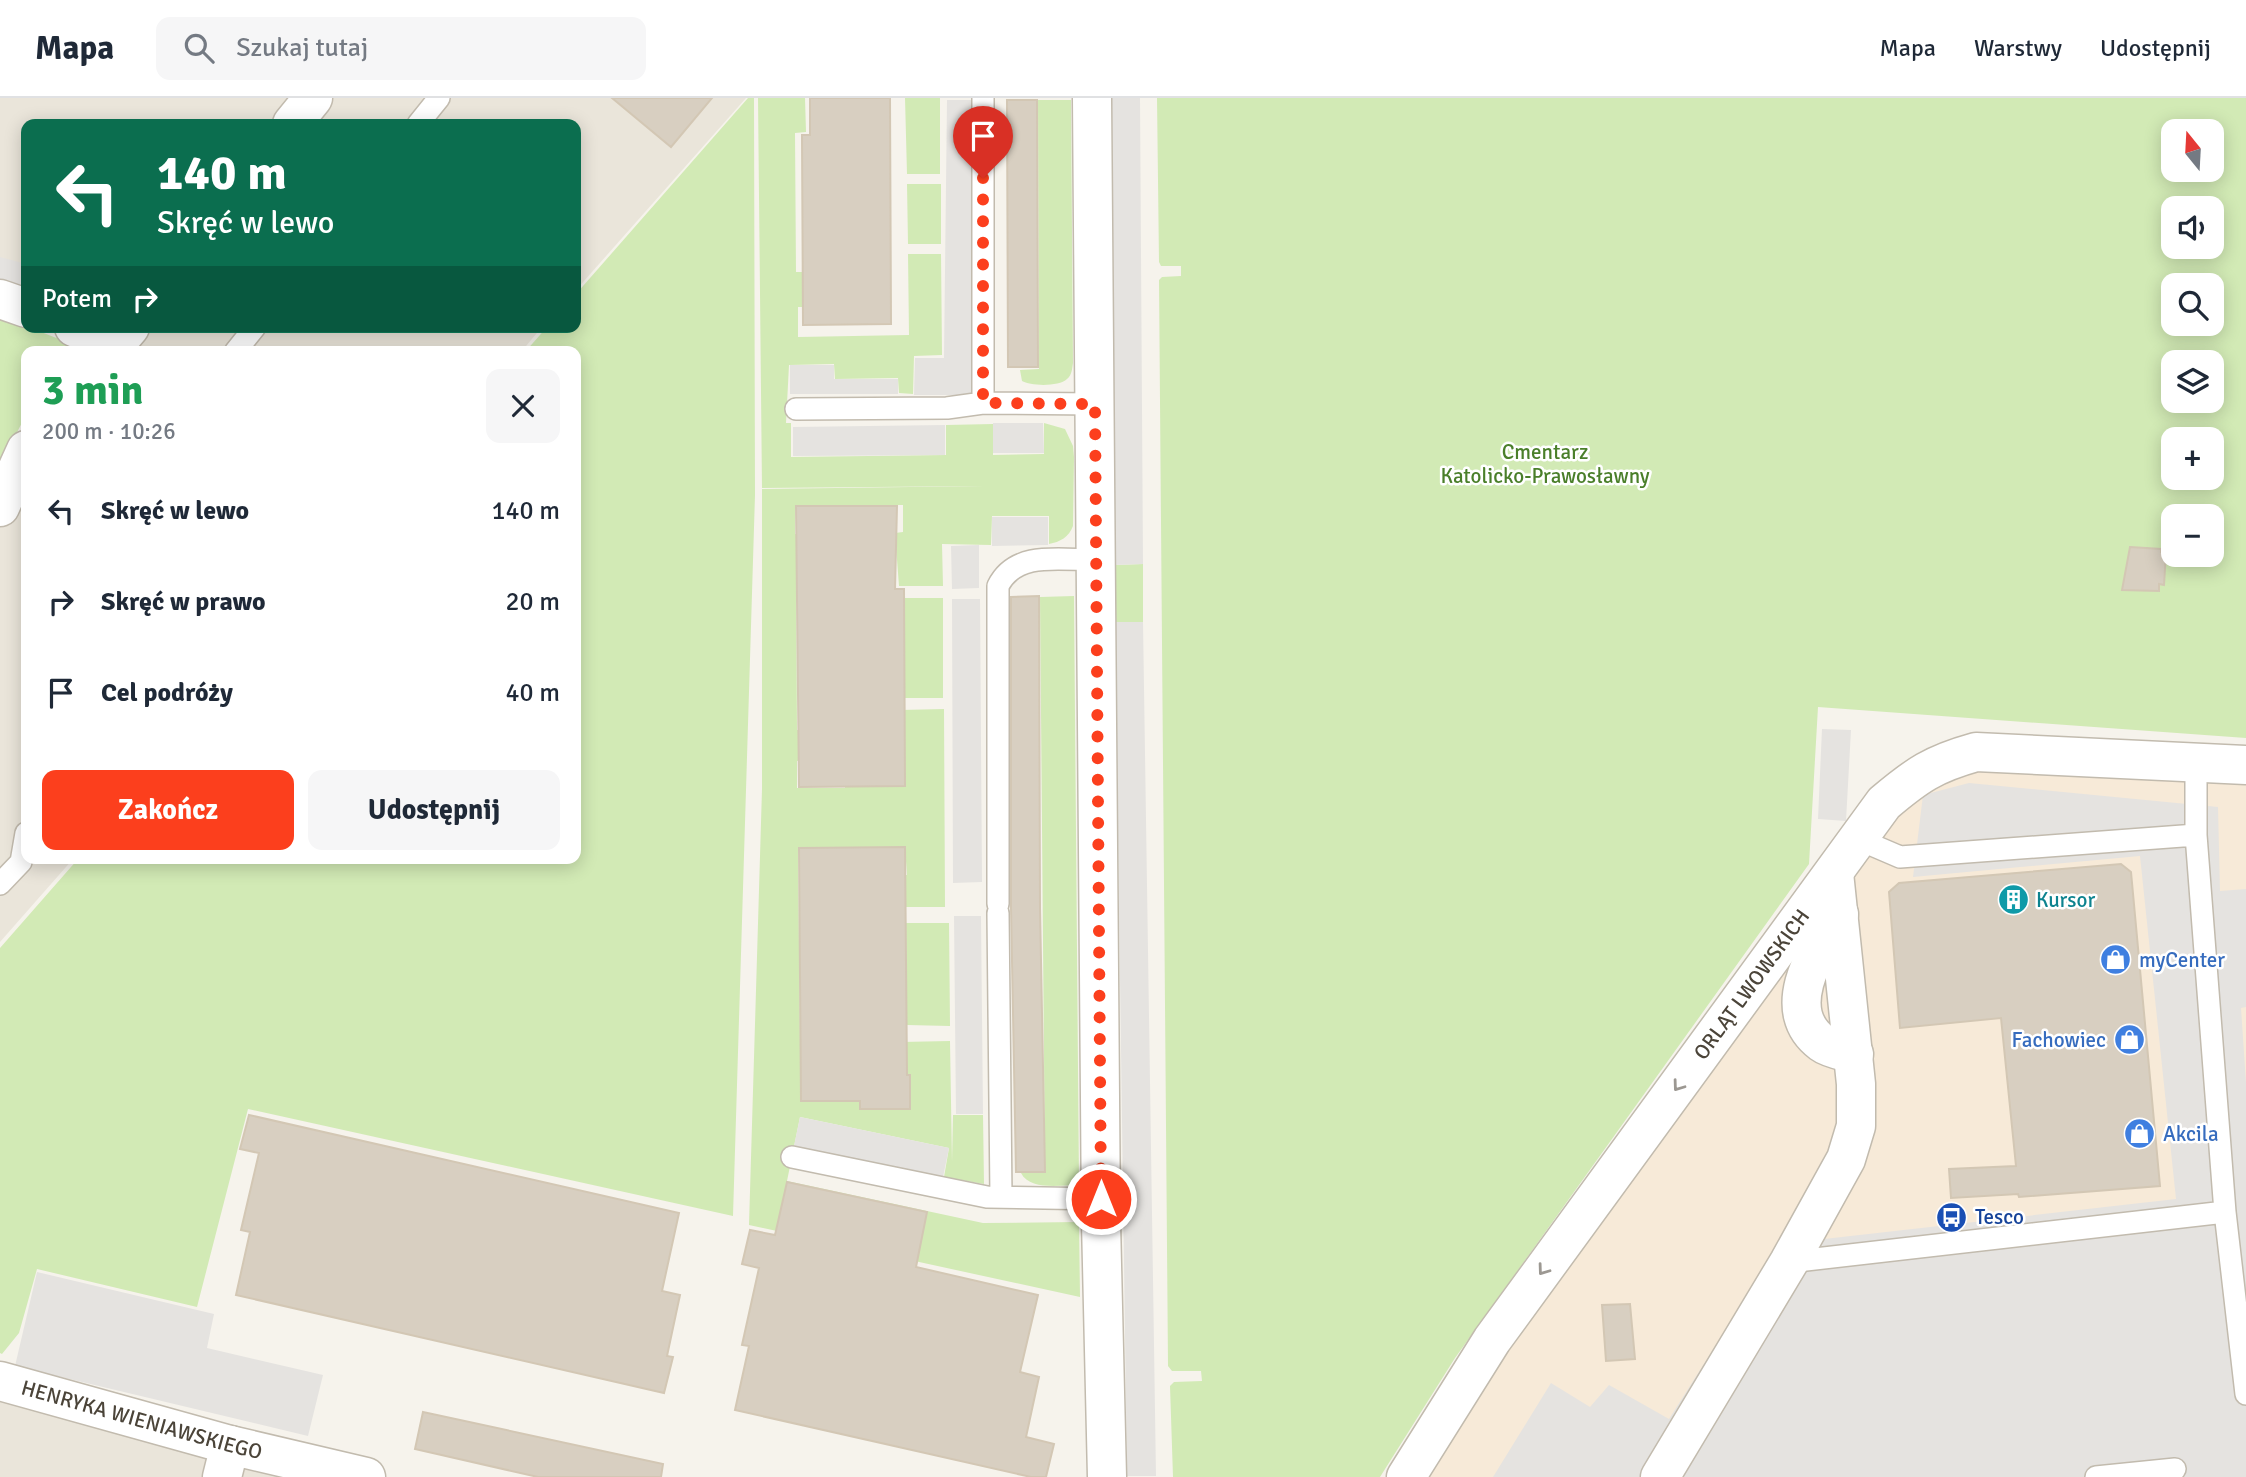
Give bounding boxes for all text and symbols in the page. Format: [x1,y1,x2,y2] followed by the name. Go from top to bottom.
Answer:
[156,17,646,80] search box
[35,28,114,69] text: Mapa
[180,29,218,67] icon: search
[236,32,368,64] text: Szukaj tutaj
[1879,33,1936,63] text: Mapa
[1974,33,2062,63] text: Warstwy
[2100,33,2211,63] text: Udostępnij
[953,106,1013,178] pin
[964,117,1002,155] icon: arrive
[2161,119,2224,182] north arrow
[2161,119,2224,567] map controls
[157,143,287,203] text: 140 m
[42,147,133,238] icon: left
[2161,196,2224,259] button: sound
[157,203,334,242] text: Skręć w lewo
[2161,273,2224,336] button: search
[126,280,164,318] icon: right
[42,283,112,315] text: Potem
[2161,350,2224,413] button: layers
[42,365,143,416] text: 3 min
[486,369,560,443] button: close
[42,417,176,446] text: 200 m · 10:26
[2161,427,2224,490] button: +
[1440,439,1650,489] park label: Cmentarz Katolicko-Prawosławny
[42,492,80,530] icon: left
[101,495,249,527] text: Skręć w lewo
[491,495,560,527] text: 140 m
[2161,504,2224,567] button: −
[42,583,80,621] icon: right
[101,586,266,618] text: Skręć w prawo
[505,586,560,618] text: 20 m
[42,674,80,712] icon: arrive
[101,677,233,709] text: Cel podróży
[505,677,560,709] text: 40 m
[42,770,294,850] button: Zakończ
[308,770,560,850] button: Udostępnij
[1996,883,2030,917] building icon: Kursor
[2036,887,2095,913] place label: Kursor
[1688,904,1815,1065] street label: ORLĄT LWOWSKICH
[2099,943,2133,977] shop icon: myCenter
[2139,947,2225,973] place label: myCenter
[2112,1023,2146,1057] shop icon: Fachowiec
[2012,1027,2106,1053] place label: Fachowiec
[1674,1079,1686,1091] one-way arrow
[2123,1117,2157,1151] shop icon: Akcila
[2163,1121,2219,1147] place label: Akcila
[1064,1162,1138,1236] position arrow
[1935,1200,1969,1234] bus stop icon: Tesco
[1975,1204,2024,1230] place label: Tesco
[1539,1262,1552,1275] one-way arrow
[18,1375,265,1465] street label: HENRYKA WIENIAWSKIEGO

